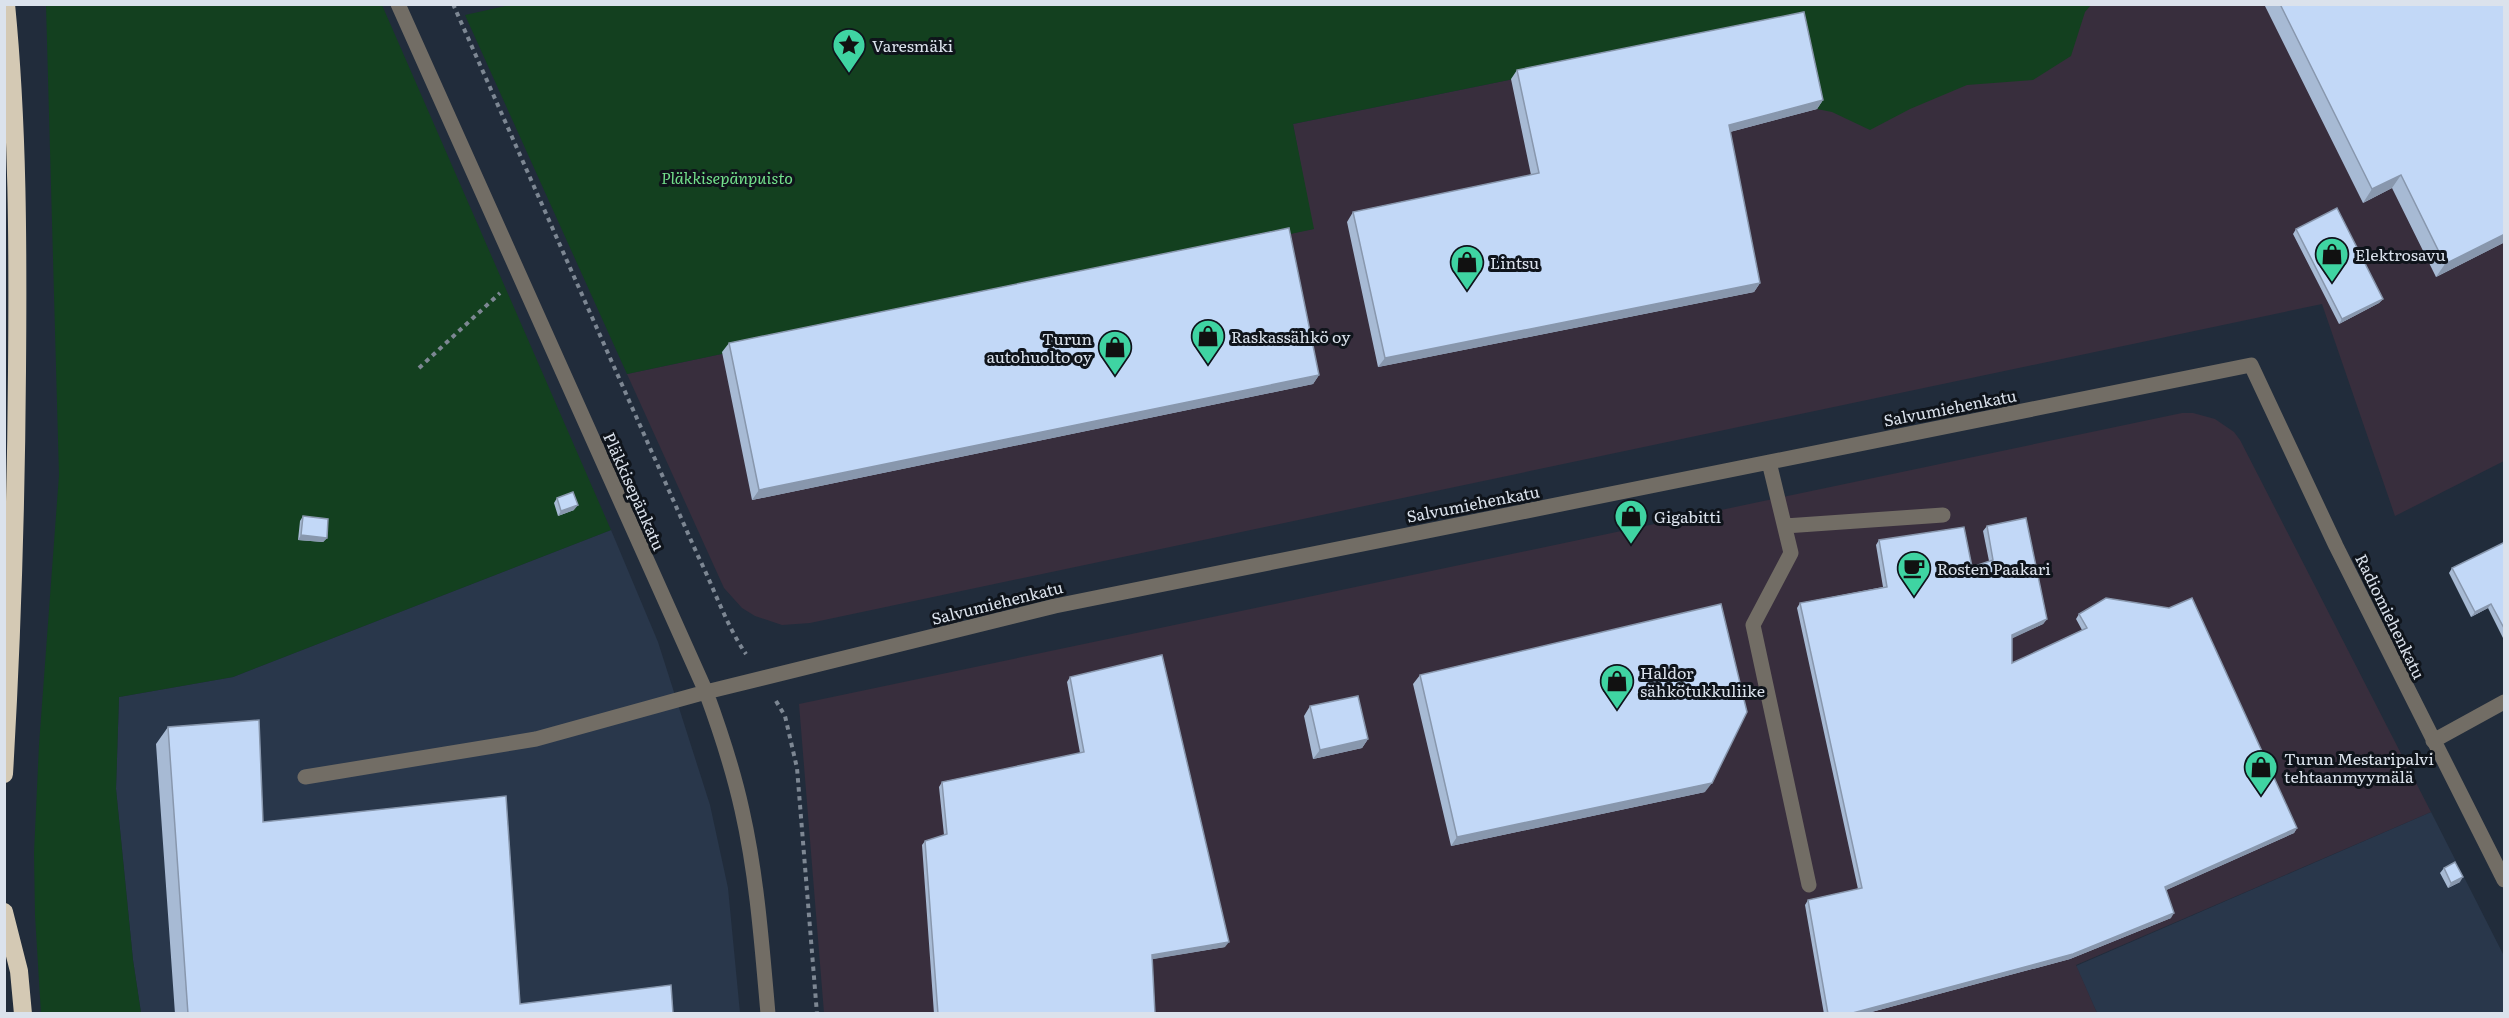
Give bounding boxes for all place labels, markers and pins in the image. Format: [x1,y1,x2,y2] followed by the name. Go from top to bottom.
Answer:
[831,27,867,74] place icon: Varesmäki
[872,33,953,57] place label: Varesmäki
[2314,236,2350,283] shop icon: Elektrosavu
[2355,242,2446,266] place label: Elektrosavu
[1449,244,1485,291] shop icon: Lintsu
[1490,250,1539,274] place label: Lintsu
[1190,318,1226,365] shop icon: Raskassähkö oy
[1231,324,1351,348] place label: Raskassähkö oy
[987,326,1093,368] place label: Turun autohuolto oy
[1097,329,1133,376] shop icon: Turun autohuolto oy
[1613,498,1649,545] shop icon: Gigabitti
[1654,504,1721,528] place label: Gigabitti
[1896,550,1932,597] cafe icon: Rosten Paakari
[1937,556,2051,580] place label: Rosten Paakari
[1640,660,1765,702] place label: Haldor sähkötukkuliike
[1599,663,1635,710] shop icon: Haldor sähkötukkuliike
[2284,746,2434,788] place label: Turun Mestaripalvi tehtaanmyymälä
[2243,749,2279,796] shop icon: Turun Mestaripalvi tehtaanmyymälä

